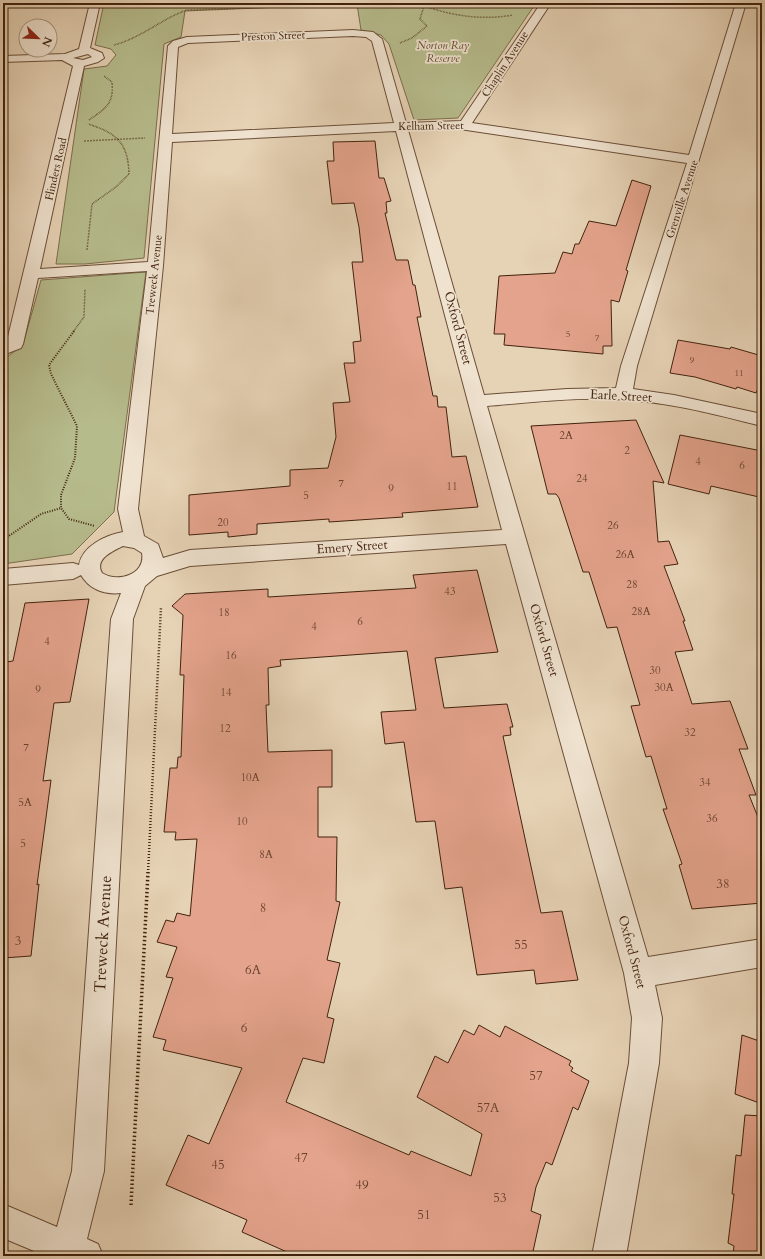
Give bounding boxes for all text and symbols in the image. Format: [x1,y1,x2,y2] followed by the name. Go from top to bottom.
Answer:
[18,18,58,58] north arrow
[241,27,306,45] street label: Preston Street
[478,28,532,100] street label: Chaplin Avenue
[38,34,56,49] text: N
[417,38,470,66] park label: Norton Ray Reserve
[398,118,464,134] street label: Kelham Street
[41,136,71,202] street label: Flinders Road
[662,158,702,240] street label: Grenville Avenue
[142,234,166,316] street label: Treweck Avenue
[440,289,476,367] street label: Oxford Street
[566,328,571,340] house number: 5
[595,332,600,344] house number: 7
[690,354,695,366] house number: 9
[734,367,744,379] house number: 11
[589,385,653,407] street label: Earle Street
[559,428,573,443] house number: 2A
[624,443,630,458] house number: 2
[695,454,701,469] house number: 4
[739,458,745,473] house number: 6
[576,471,588,486] house number: 24
[338,476,344,491] house number: 7
[446,479,458,494] house number: 11
[388,481,394,496] house number: 9
[303,488,309,503] house number: 5
[217,515,229,530] house number: 20
[607,518,619,533] house number: 26
[316,536,388,558] street label: Emery Street
[615,547,635,562] house number: 26A
[626,577,638,592] house number: 28
[444,584,456,599] house number: 43
[525,601,563,679] street label: Oxford Street
[631,604,651,619] house number: 28A
[218,605,230,620] house number: 18
[357,614,363,629] house number: 6
[311,619,317,634] house number: 4
[44,634,50,649] house number: 4
[225,648,237,663] house number: 16
[649,663,661,678] house number: 30
[654,680,674,695] house number: 30A
[35,682,41,697] house number: 9
[220,685,232,700] house number: 14
[219,721,231,736] house number: 12
[684,725,696,740] house number: 32
[23,740,29,755] house number: 7
[240,770,260,785] house number: 10A
[699,775,711,790] house number: 34
[18,795,32,810] house number: 5A
[706,811,718,826] house number: 36
[236,814,248,829] house number: 10
[20,836,26,851] house number: 5
[259,847,273,862] house number: 8A
[89,875,117,993] street label: Treweck Avenue
[716,875,730,893] house number: 38
[260,899,266,917] house number: 8
[614,913,650,991] street label: Oxford Street
[15,932,21,950] house number: 3
[514,936,528,954] house number: 55
[245,961,262,979] house number: 6A
[241,1019,248,1037] house number: 6
[529,1067,543,1085] house number: 57
[477,1099,500,1117] house number: 57A
[294,1149,308,1167] house number: 47
[211,1156,225,1174] house number: 45
[355,1176,369,1194] house number: 49
[493,1189,507,1207] house number: 53
[417,1206,431,1224] house number: 51

